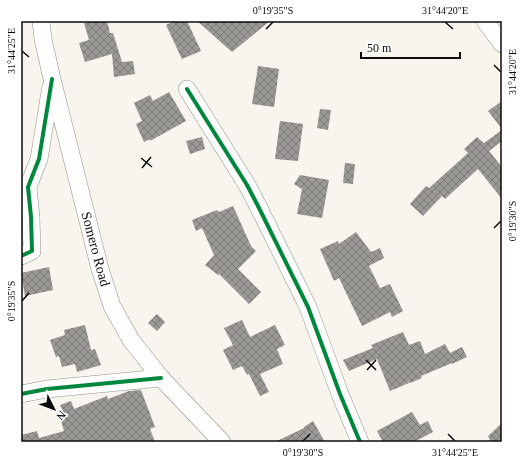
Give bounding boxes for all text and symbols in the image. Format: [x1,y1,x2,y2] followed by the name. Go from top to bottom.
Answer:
[253,5,293,16] text: 0°19'35"S
[422,5,468,16] text: 31°44'20"E
[6,28,17,74] text: 31°44'25"E
[361,34,460,60] scale bar
[367,41,392,55] text: 50 m
[507,49,518,95] text: 31°44'20"E
[507,201,518,241] text: 0°19'30"S
[78,210,113,288] street label: Somero Road
[6,281,17,321] text: 0°19'35"S
[34,389,74,429] north arrow
[54,409,69,423] text: N
[283,447,323,458] text: 0°19'30"S
[432,447,478,458] text: 31°44'25"E

